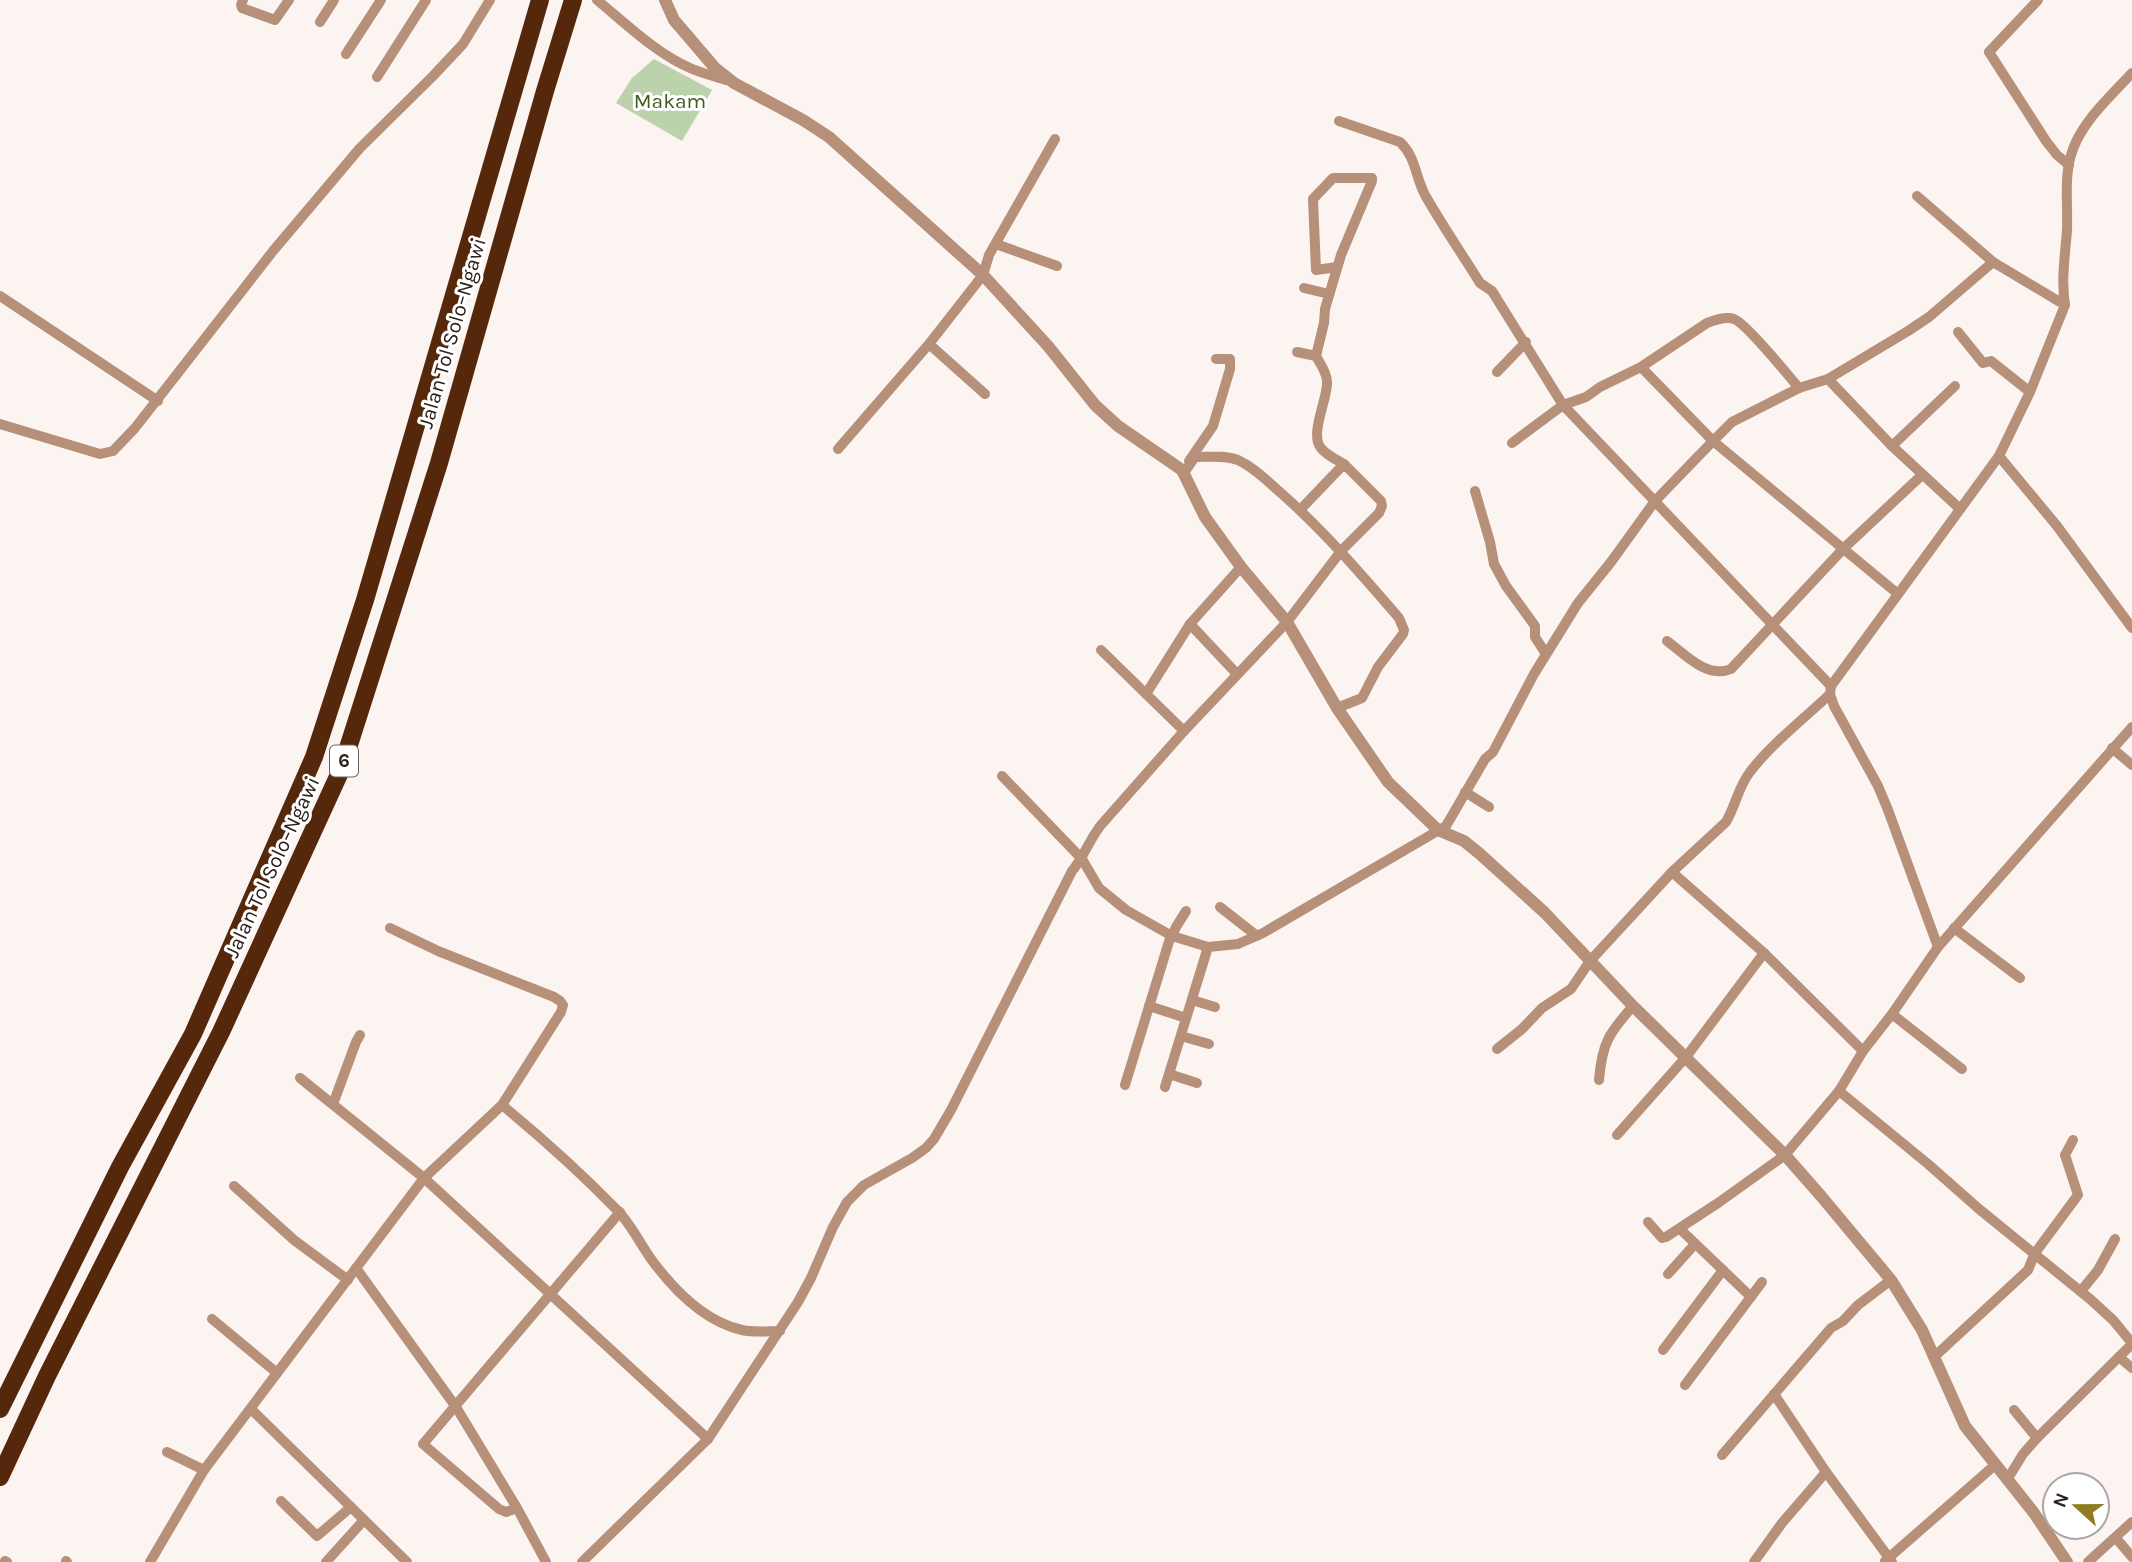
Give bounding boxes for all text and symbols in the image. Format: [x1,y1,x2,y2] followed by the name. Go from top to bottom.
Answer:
[634,89,706,113] park label: Makam
[413,235,491,431] street label: Jalan Tol Solo–Ngawi
[330,746,358,776] road number: 6
[219,773,325,961] street label: Jalan Tol Solo–Ngawi
[2041,1471,2111,1541] north arrow
[2048,1490,2074,1511] text: N

